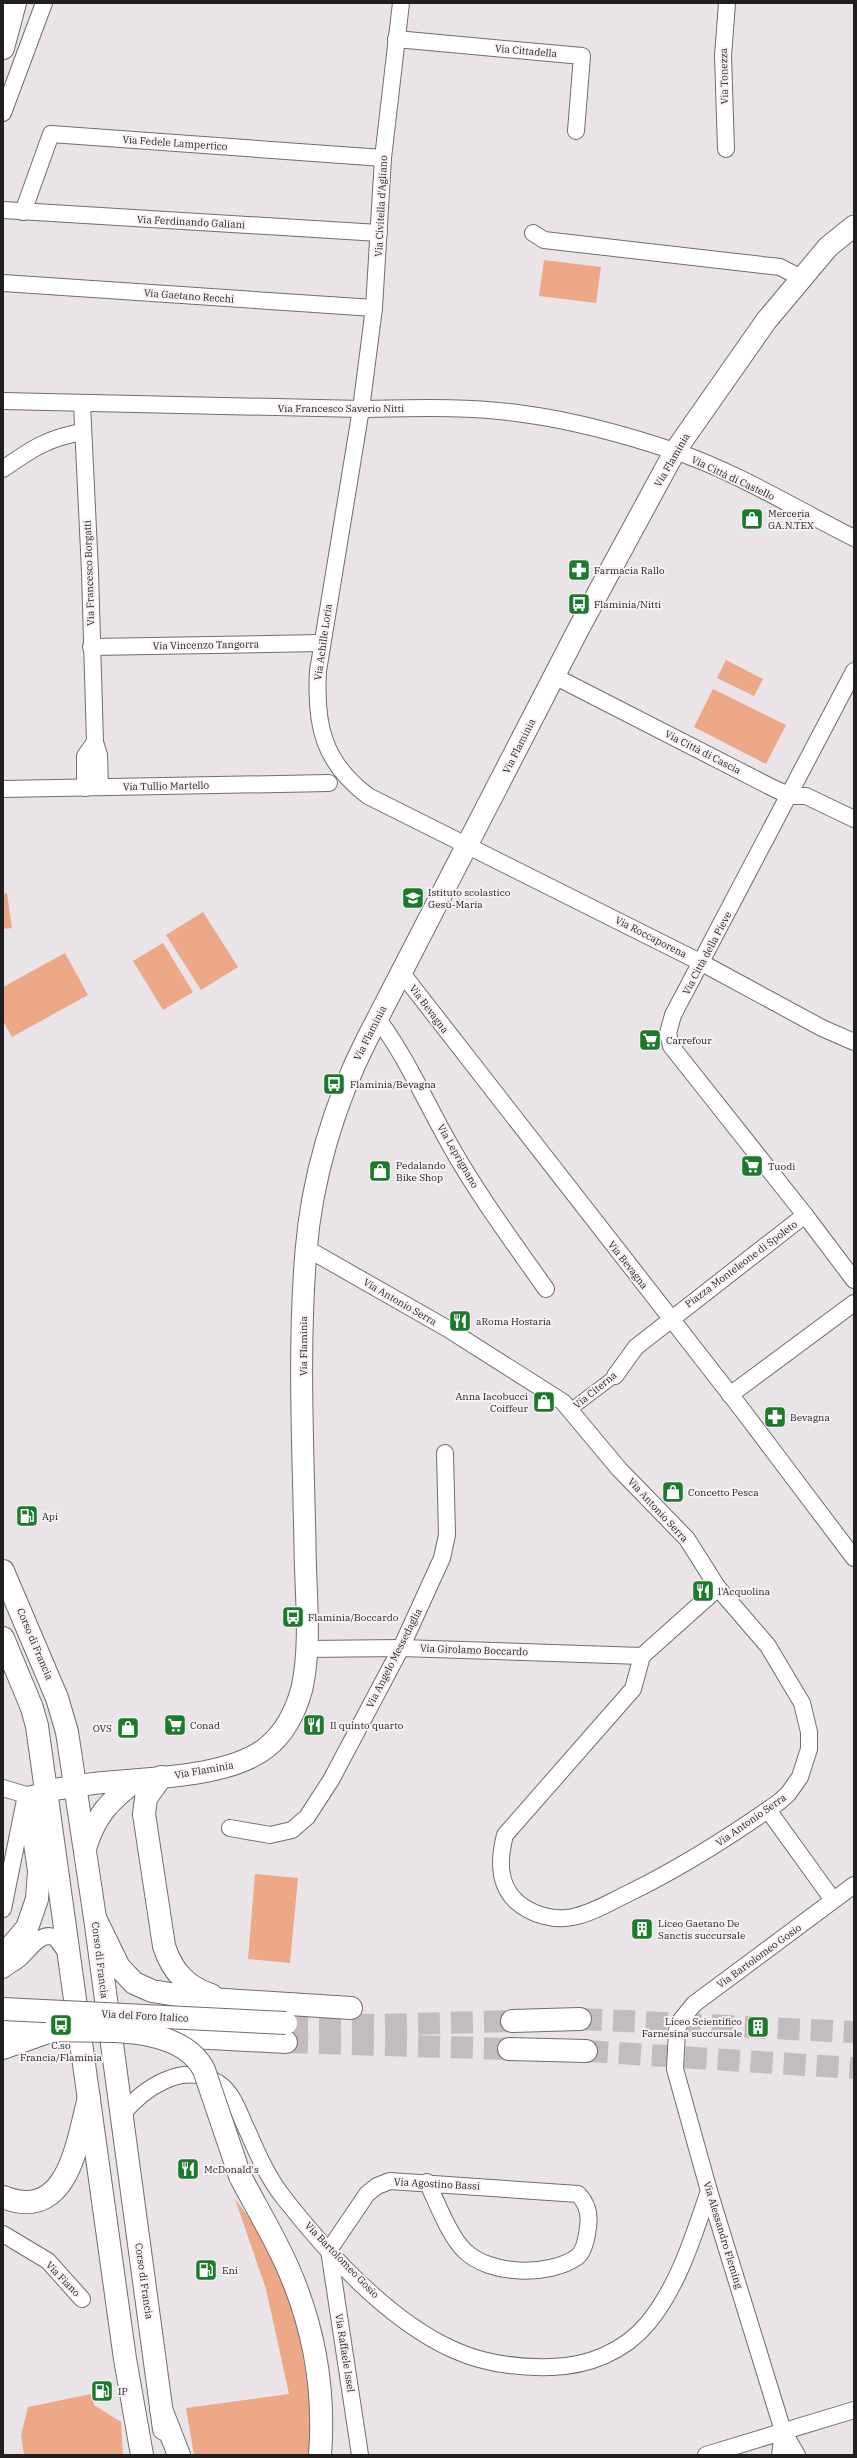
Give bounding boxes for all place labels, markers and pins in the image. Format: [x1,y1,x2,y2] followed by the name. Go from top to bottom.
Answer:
[739,506,765,532] shop icon: Merceria GA.N.TEX
[768,507,814,532] place label: Merceria GA.N.TEX
[566,557,592,583] pharmacy icon: Farmacia Rallo
[594,564,665,577] place label: Farmacia Rallo
[566,591,592,617] bus stop icon: Flaminia/Nitti
[594,598,661,611] place label: Flaminia/Nitti
[400,885,426,911] school or university icon: Istituto scolastico Gesù-Maria
[428,886,511,911] place label: Istituto scolastico Gesù-Maria
[637,1027,663,1053] supermarket icon: Carrefour
[666,1034,712,1047] place label: Carrefour
[321,1071,347,1097] bus stop icon: Flaminia/Bevagna
[350,1078,437,1091] place label: Flaminia/Bevagna
[739,1153,765,1179] supermarket icon: Tuodì
[367,1158,393,1184] shop icon: Pedalando Bike Shop
[396,1159,446,1184] place label: Pedalando Bike Shop
[768,1160,795,1173] place label: Tuodì
[447,1308,473,1334] restaurant icon: aRoma Hostaria
[476,1315,552,1328] place label: aRoma Hostaria
[531,1389,557,1415] shop icon: Anna Iacobucci Coiffeur
[455,1390,529,1415] place label: Anna Iacobucci Coiffeur
[762,1404,788,1430] pharmacy icon: Bevagna
[790,1411,831,1424] place label: Bevagna
[660,1479,686,1505] shop icon: Concetto Pesca
[688,1486,759,1499] place label: Concetto Pesca
[14,1503,40,1529] fuel station icon: Api
[42,1510,58,1523] place label: Api
[690,1578,716,1604] restaurant icon: l'Acquolina
[718,1585,771,1598] place label: l'Acquolina
[280,1604,306,1630] bus stop icon: Flaminia/Boccardo
[308,1611,399,1624] place label: Flaminia/Boccardo
[162,1712,188,1738] supermarket icon: Conad
[301,1712,327,1738] restaurant icon: Il quinto quarto
[115,1715,141,1741] shop icon: OVS
[190,1719,220,1732] place label: Conad
[330,1719,404,1732] place label: Il quinto quarto
[93,1722,112,1735] place label: OVS
[629,1916,655,1942] building icon: Liceo Gaetano De Sanctis succursale
[658,1917,745,1942] place label: Liceo Gaetano De Sanctis succursale
[48,2012,74,2038] bus stop icon: C.so Francia/Flaminia
[745,2014,771,2040] building icon: Liceo Scientifico Farnesina succursale
[642,2015,742,2040] place label: Liceo Scientifico Farnesina succursale
[20,2039,103,2064] place label: C.so Francia/Flaminia
[175,2156,201,2182] restaurant icon: McDonald's
[204,2163,259,2176] place label: McDonald's
[193,2257,219,2283] fuel station icon: Eni
[222,2264,238,2277] place label: Eni
[89,2378,115,2404] fuel station icon: IP
[118,2385,128,2398] place label: IP

